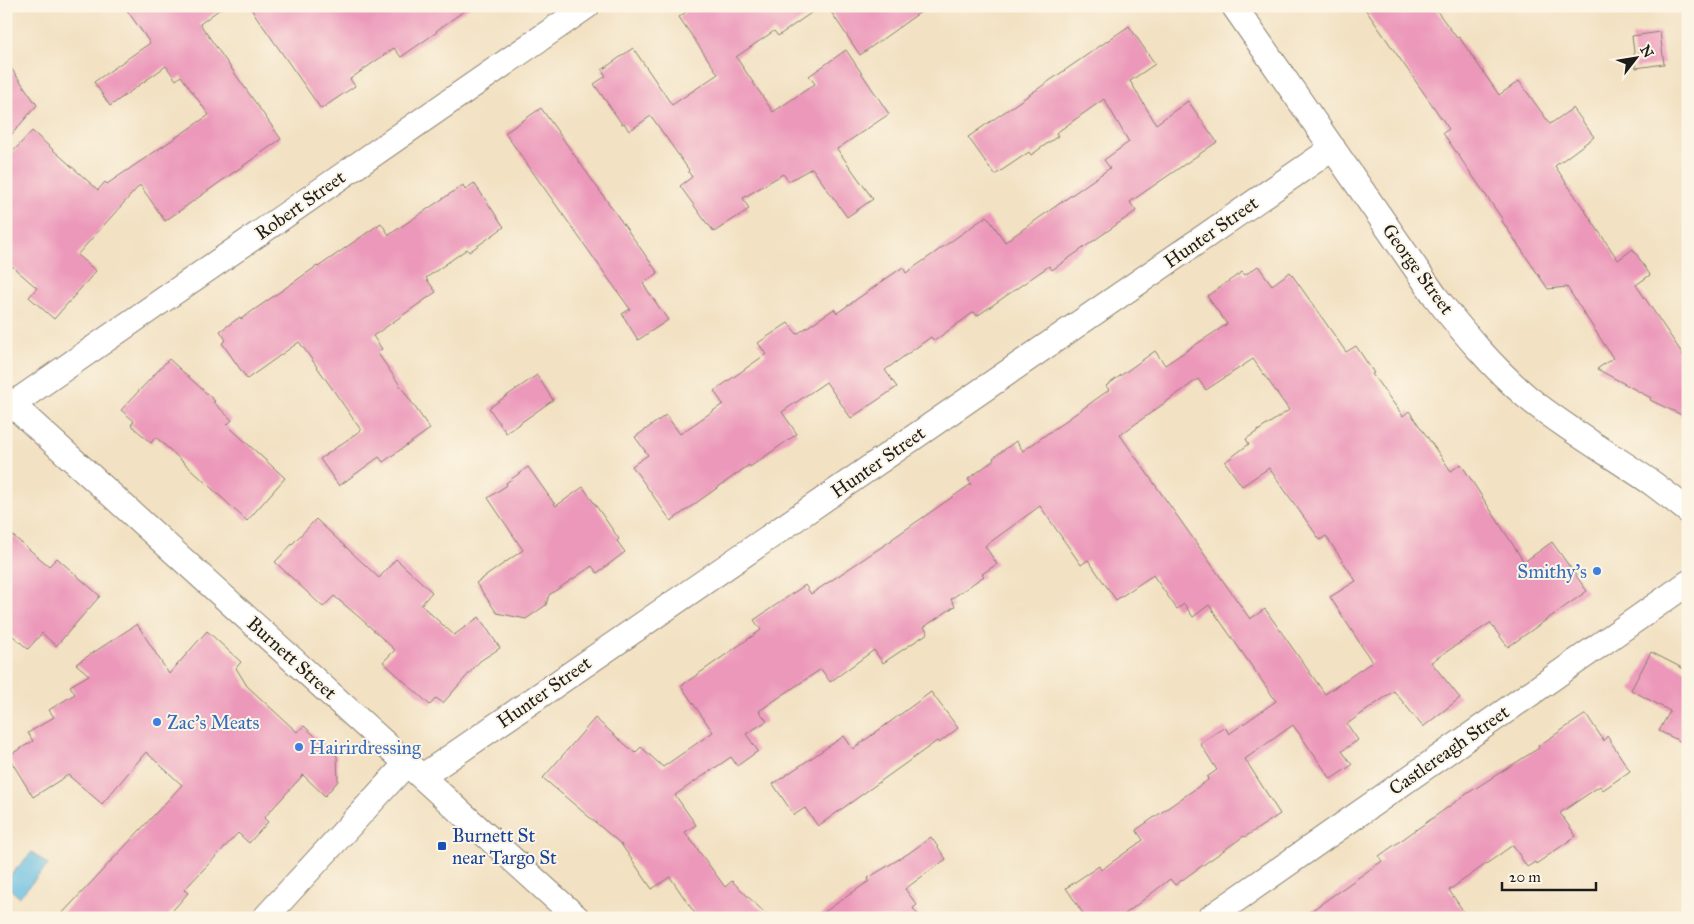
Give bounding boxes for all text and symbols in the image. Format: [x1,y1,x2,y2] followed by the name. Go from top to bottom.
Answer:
[1612,32,1662,82] north arrow
[1636,42,1657,61] text: N
[250,165,350,245] street label: Robert Street
[1160,191,1263,273] street label: Hunter Street
[1377,219,1459,320] street label: George Street
[827,421,930,503] street label: Hunter Street
[1517,560,1587,583] place label: Smithy's
[1591,565,1603,577] marker: Smithy's
[242,612,342,704] street label: Burnett Street
[493,651,596,733] street label: Hunter Street
[1385,700,1514,801] street label: Castlereagh Street
[167,711,260,734] place label: Zac's Meats
[151,716,163,728] marker: Zac's Meats
[309,736,421,760] place label: Hairirdressing
[293,741,305,753] marker: Hairirdressing
[452,824,557,870] place label: Burnett St near Targo St
[436,840,448,852] marker: Burnett St near Targo St
[1502,859,1595,891] scale bar
[1509,868,1541,886] text: 20 m

